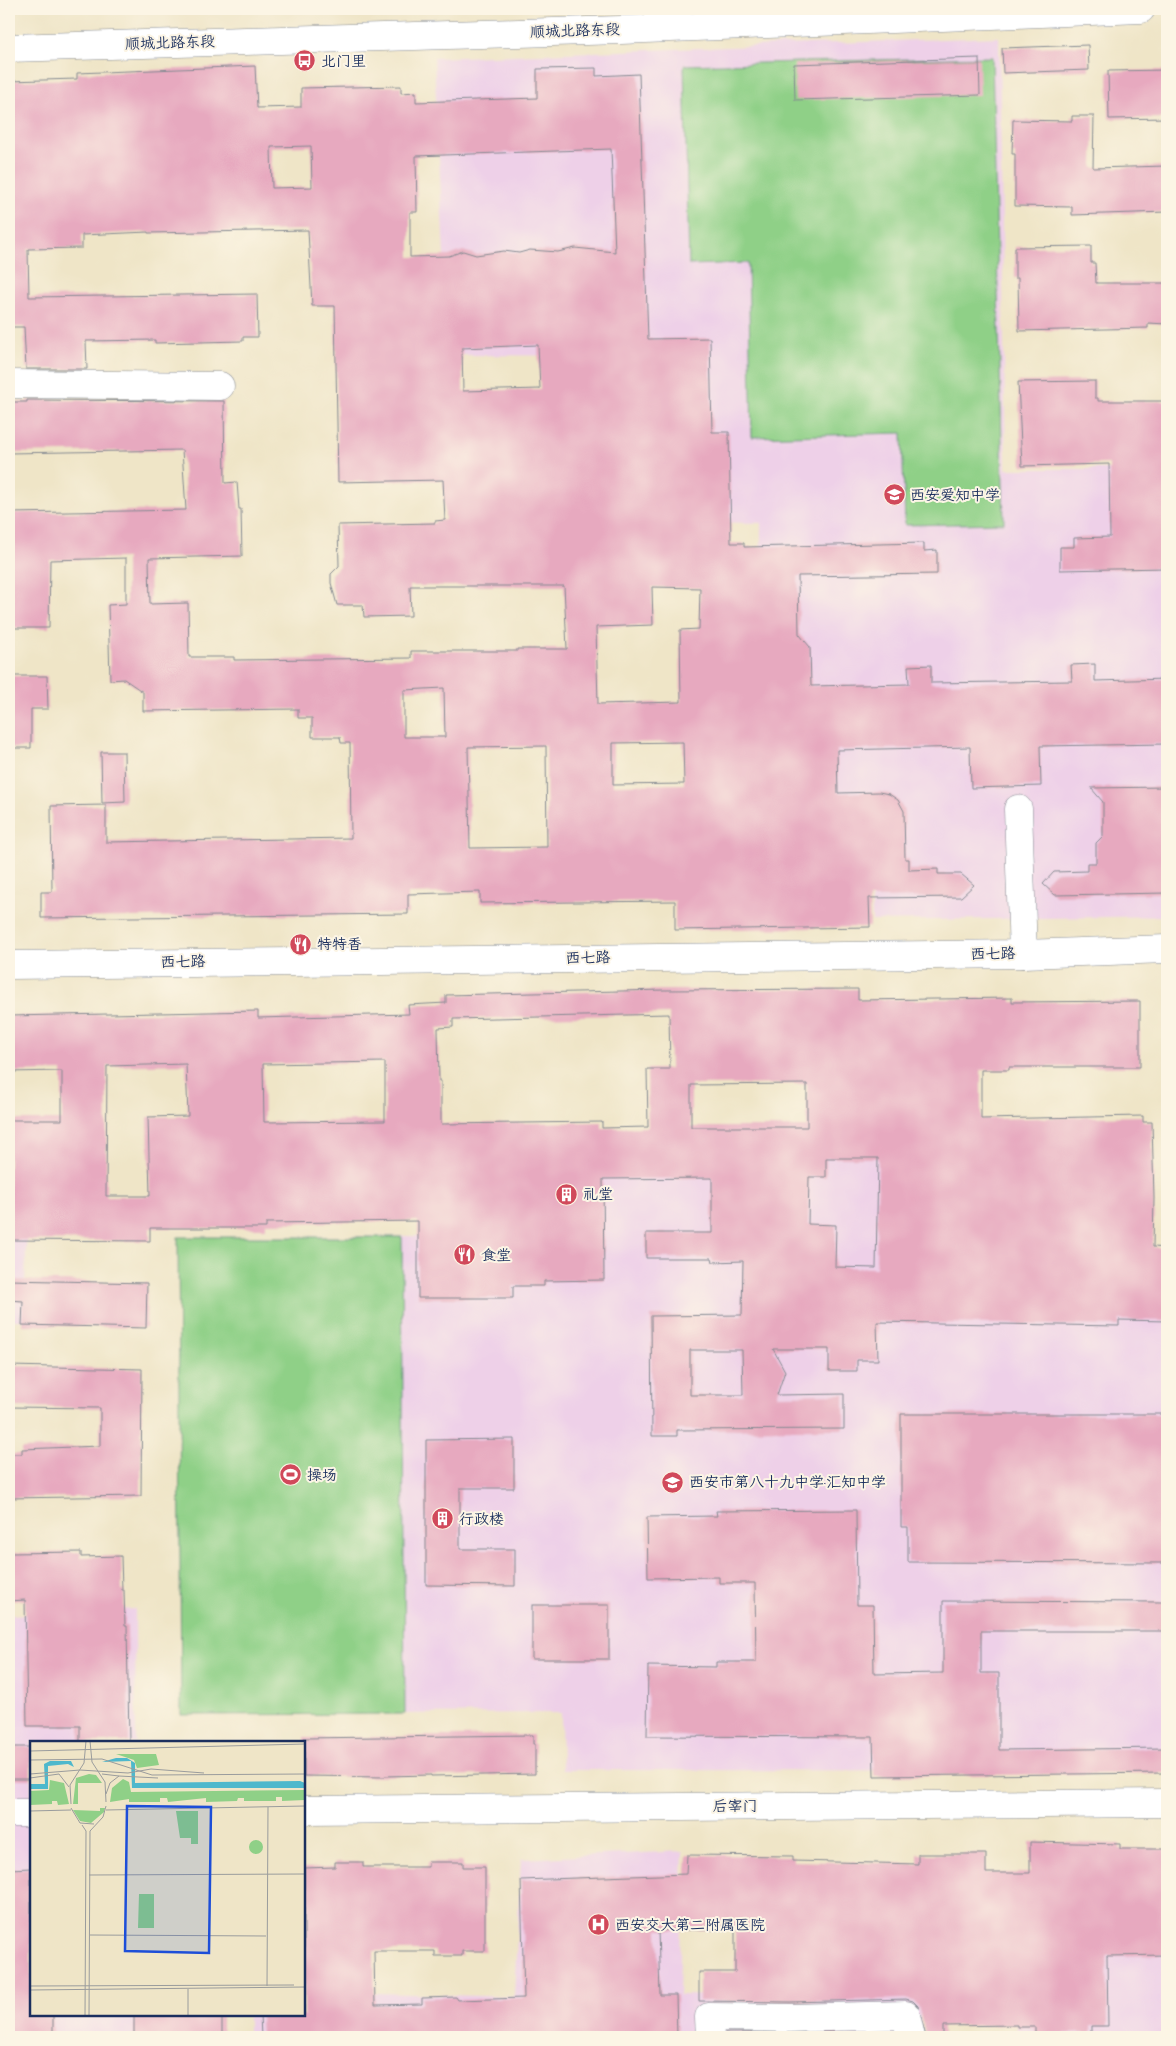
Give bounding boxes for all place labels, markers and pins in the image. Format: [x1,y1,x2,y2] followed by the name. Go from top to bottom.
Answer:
[293,49,317,73] bus stop icon: 北门里
[321,51,366,72] place label: 北门里
[882,483,906,507] school or university icon: 西安爱知中学
[910,485,1000,506] place label: 西安爱知中学
[289,932,313,956] restaurant icon: 特特香
[317,934,362,955] place label: 特特香
[555,1182,579,1206] building icon: 礼堂
[583,1184,613,1205] place label: 礼堂
[453,1243,477,1267] restaurant icon: 食堂
[481,1245,511,1266] place label: 食堂
[279,1463,303,1487] sports icon: 操场
[307,1465,337,1486] place label: 操场
[661,1470,685,1494] school or university icon: 西安市第八十九中学·汇知中学
[689,1472,886,1493] place label: 西安市第八十九中学·汇知中学
[431,1507,455,1531] building icon: 行政楼
[459,1509,504,1530] place label: 行政楼
[587,1913,611,1937] hospital icon: 西安交大第二附属医院
[615,1915,765,1936] place label: 西安交大第二附属医院

